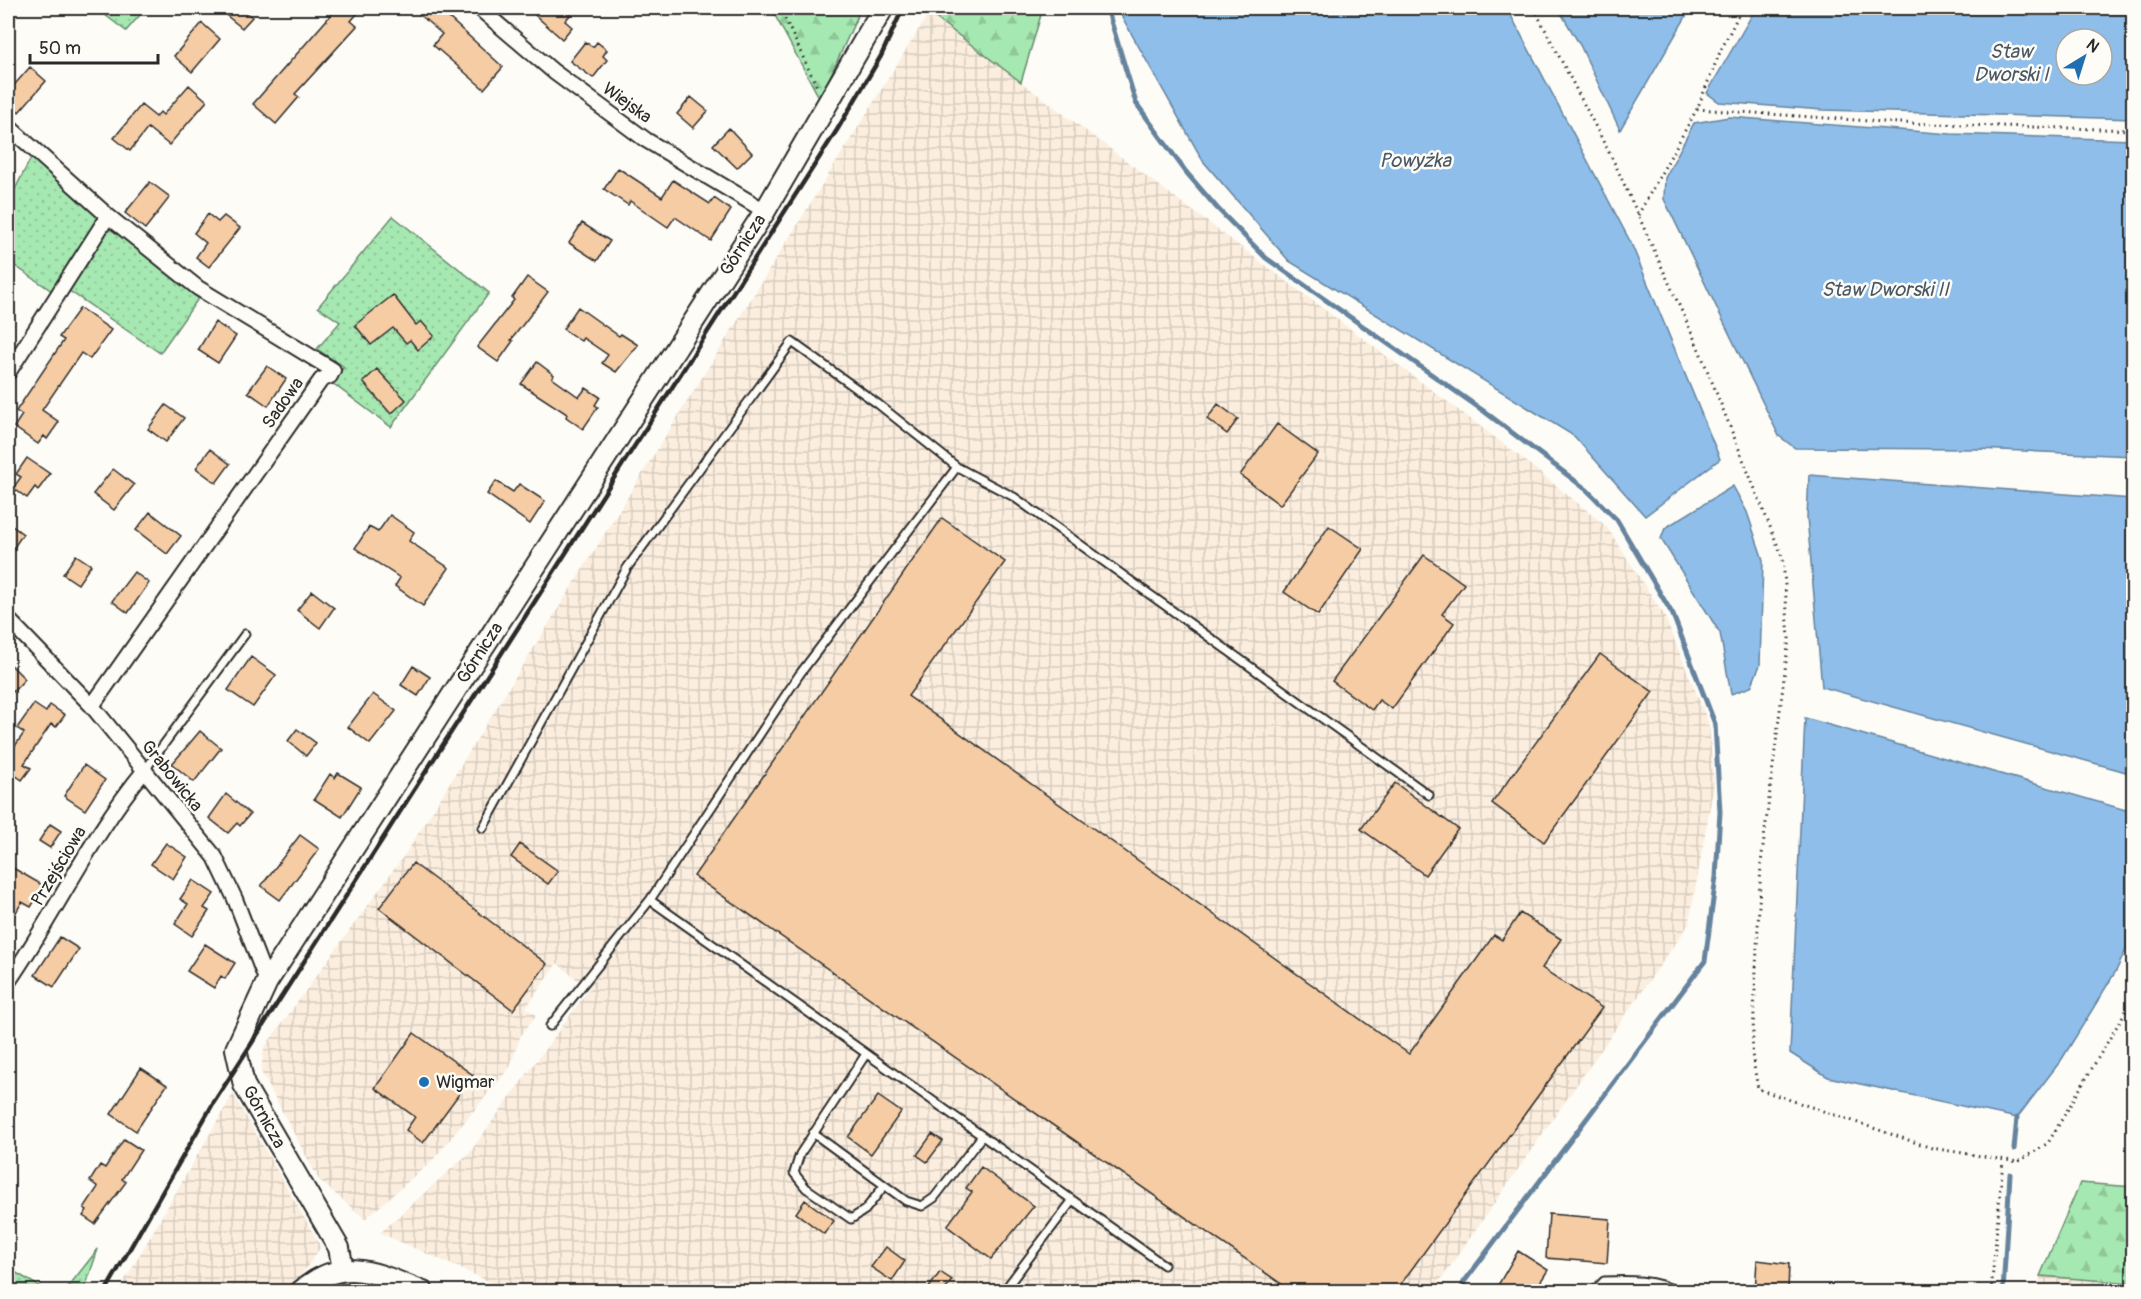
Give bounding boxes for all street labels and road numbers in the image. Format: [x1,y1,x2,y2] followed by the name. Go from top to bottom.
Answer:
[598,77,656,129] street label: Wiejska
[715,210,771,280] street label: Górnicza
[257,373,309,433] street label: Sadowa
[452,618,508,688] street label: Górnicza
[136,736,208,816] street label: Grabowicka
[26,822,92,910] street label: Przejściowa
[237,1081,291,1153] street label: Górnicza

